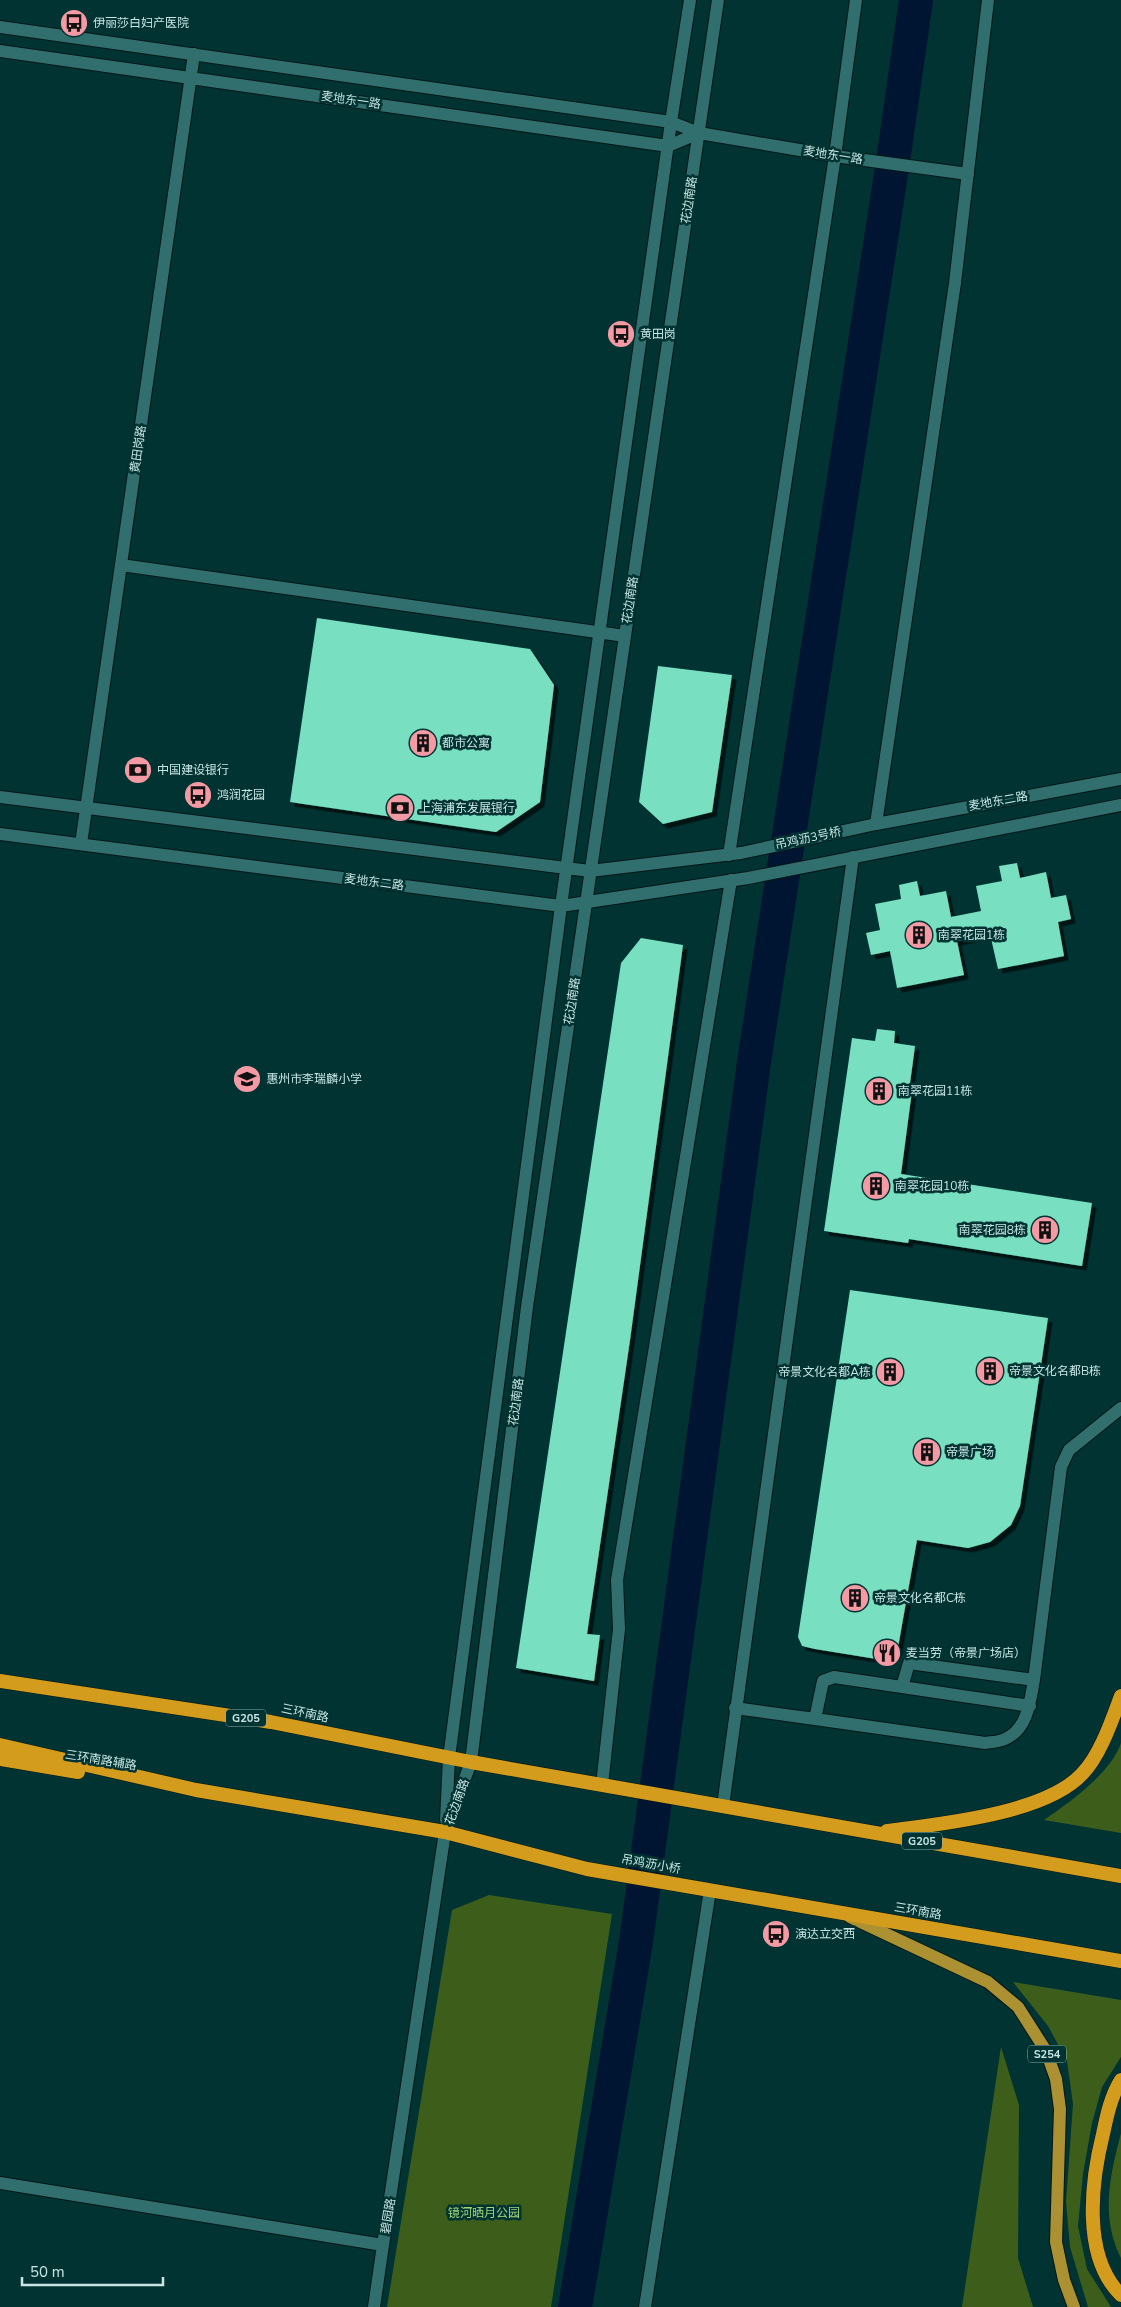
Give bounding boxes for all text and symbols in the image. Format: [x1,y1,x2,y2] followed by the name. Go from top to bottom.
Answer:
[59,8,89,38] bus stop icon: 伊丽莎白妇产医院
[93,15,189,31] place label: 伊丽莎白妇产医院
[320,88,382,112] street label: 麦地东一路
[802,142,864,168] street label: 麦地东一路
[678,175,700,225] street label: 花边南路
[606,319,636,349] bus stop icon: 黄田岗
[640,326,676,342] place label: 黄田岗
[127,424,149,474] street label: 黄田岗路
[619,575,641,625] street label: 花边南路
[408,728,438,758] building icon: 都市公寓
[442,735,490,751] place label: 都市公寓
[123,755,153,785] bank icon: 中国建设银行
[157,762,229,778] place label: 中国建设银行
[183,780,213,810] bus stop icon: 鸿润花园
[217,787,265,803] place label: 鸿润花园
[967,788,1029,814] street label: 麦地东二路
[385,793,415,823] bank icon: 上海浦东发展银行
[419,800,515,816] place label: 上海浦东发展银行
[773,823,843,853] street label: 吊鸡沥3号桥
[343,870,405,894] street label: 麦地东二路
[904,920,934,950] building icon: 南翠花园1栋
[938,927,1005,943] place label: 南翠花园1栋
[561,976,583,1026] street label: 花边南路
[232,1064,262,1094] school or university icon: 惠州市李瑞麟小学
[266,1071,362,1087] place label: 惠州市李瑞麟小学
[864,1076,894,1106] building icon: 南翠花园11栋
[898,1083,972,1099] place label: 南翠花园11栋
[861,1171,891,1201] building icon: 南翠花园10栋
[895,1178,969,1194] place label: 南翠花园10栋
[1030,1215,1060,1245] building icon: 南翠花园8栋
[959,1222,1026,1238] place label: 南翠花园8栋
[975,1356,1005,1386] building icon: 帝景文化名都B栋
[875,1357,905,1387] building icon: 帝景文化名都A栋
[1009,1363,1101,1379] place label: 帝景文化名都B栋
[778,1364,871,1380] place label: 帝景文化名都A栋
[505,1377,527,1427] street label: 花边南路
[912,1437,942,1467] building icon: 帝景广场
[946,1444,994,1460] place label: 帝景广场
[840,1583,870,1613] building icon: 帝景文化名都C栋
[874,1590,966,1606] place label: 帝景文化名都C栋
[872,1638,902,1668] restaurant icon: 麦当劳（帝景广场店）
[906,1645,1026,1661] place label: 麦当劳（帝景广场店）
[280,1700,330,1726] street label: 三环南路
[226,1710,266,1726] road number: G205
[64,1746,138,1774] street label: 三环南路辅路
[441,1777,473,1827] street label: 花边南路
[902,1832,942,1850] road number: G205
[620,1851,682,1877] street label: 吊鸡沥小桥
[893,1899,943,1923] street label: 三环南路
[761,1919,791,1949] bus stop icon: 演达立交西
[795,1926,855,1942] place label: 演达立交西
[1028,2046,1066,2062] road number: S254
[377,2197,399,2235] street label: 碧园路
[448,2205,520,2221] park label: 镜河晒月公园
[22,2254,164,2286] scale bar
[30,2262,65,2282] text: 50 m

